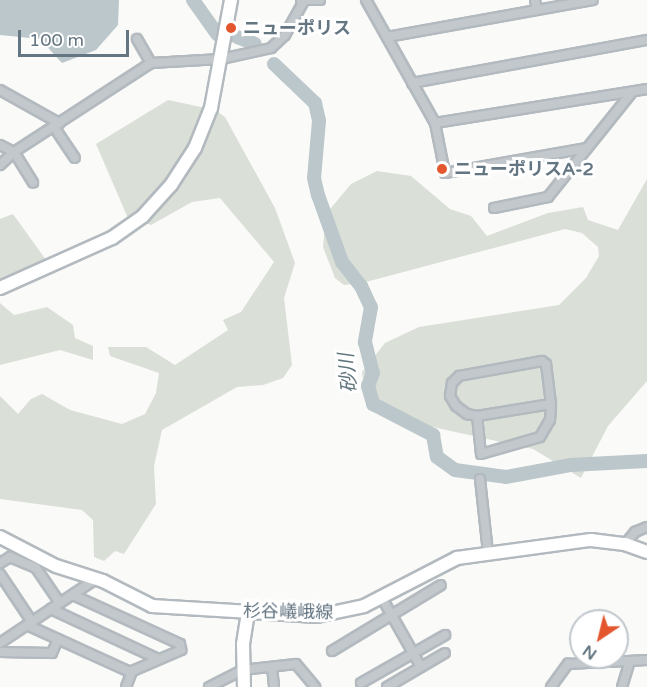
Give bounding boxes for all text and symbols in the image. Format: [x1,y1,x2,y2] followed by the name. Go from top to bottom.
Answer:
[243,17,351,39] place label: ニューポリス
[21,18,132,56] scale bar
[224,21,238,35] marker: ニューポリス
[29,29,84,51] text: 100 m
[454,158,594,180] place label: ニューポリスA-2
[435,162,449,176] marker: ニューポリスA-2
[335,352,363,394] water label: 砂川
[243,600,333,624] street label: 杉谷嶬峨線
[569,609,629,669] north arrow
[579,640,601,664] text: N

